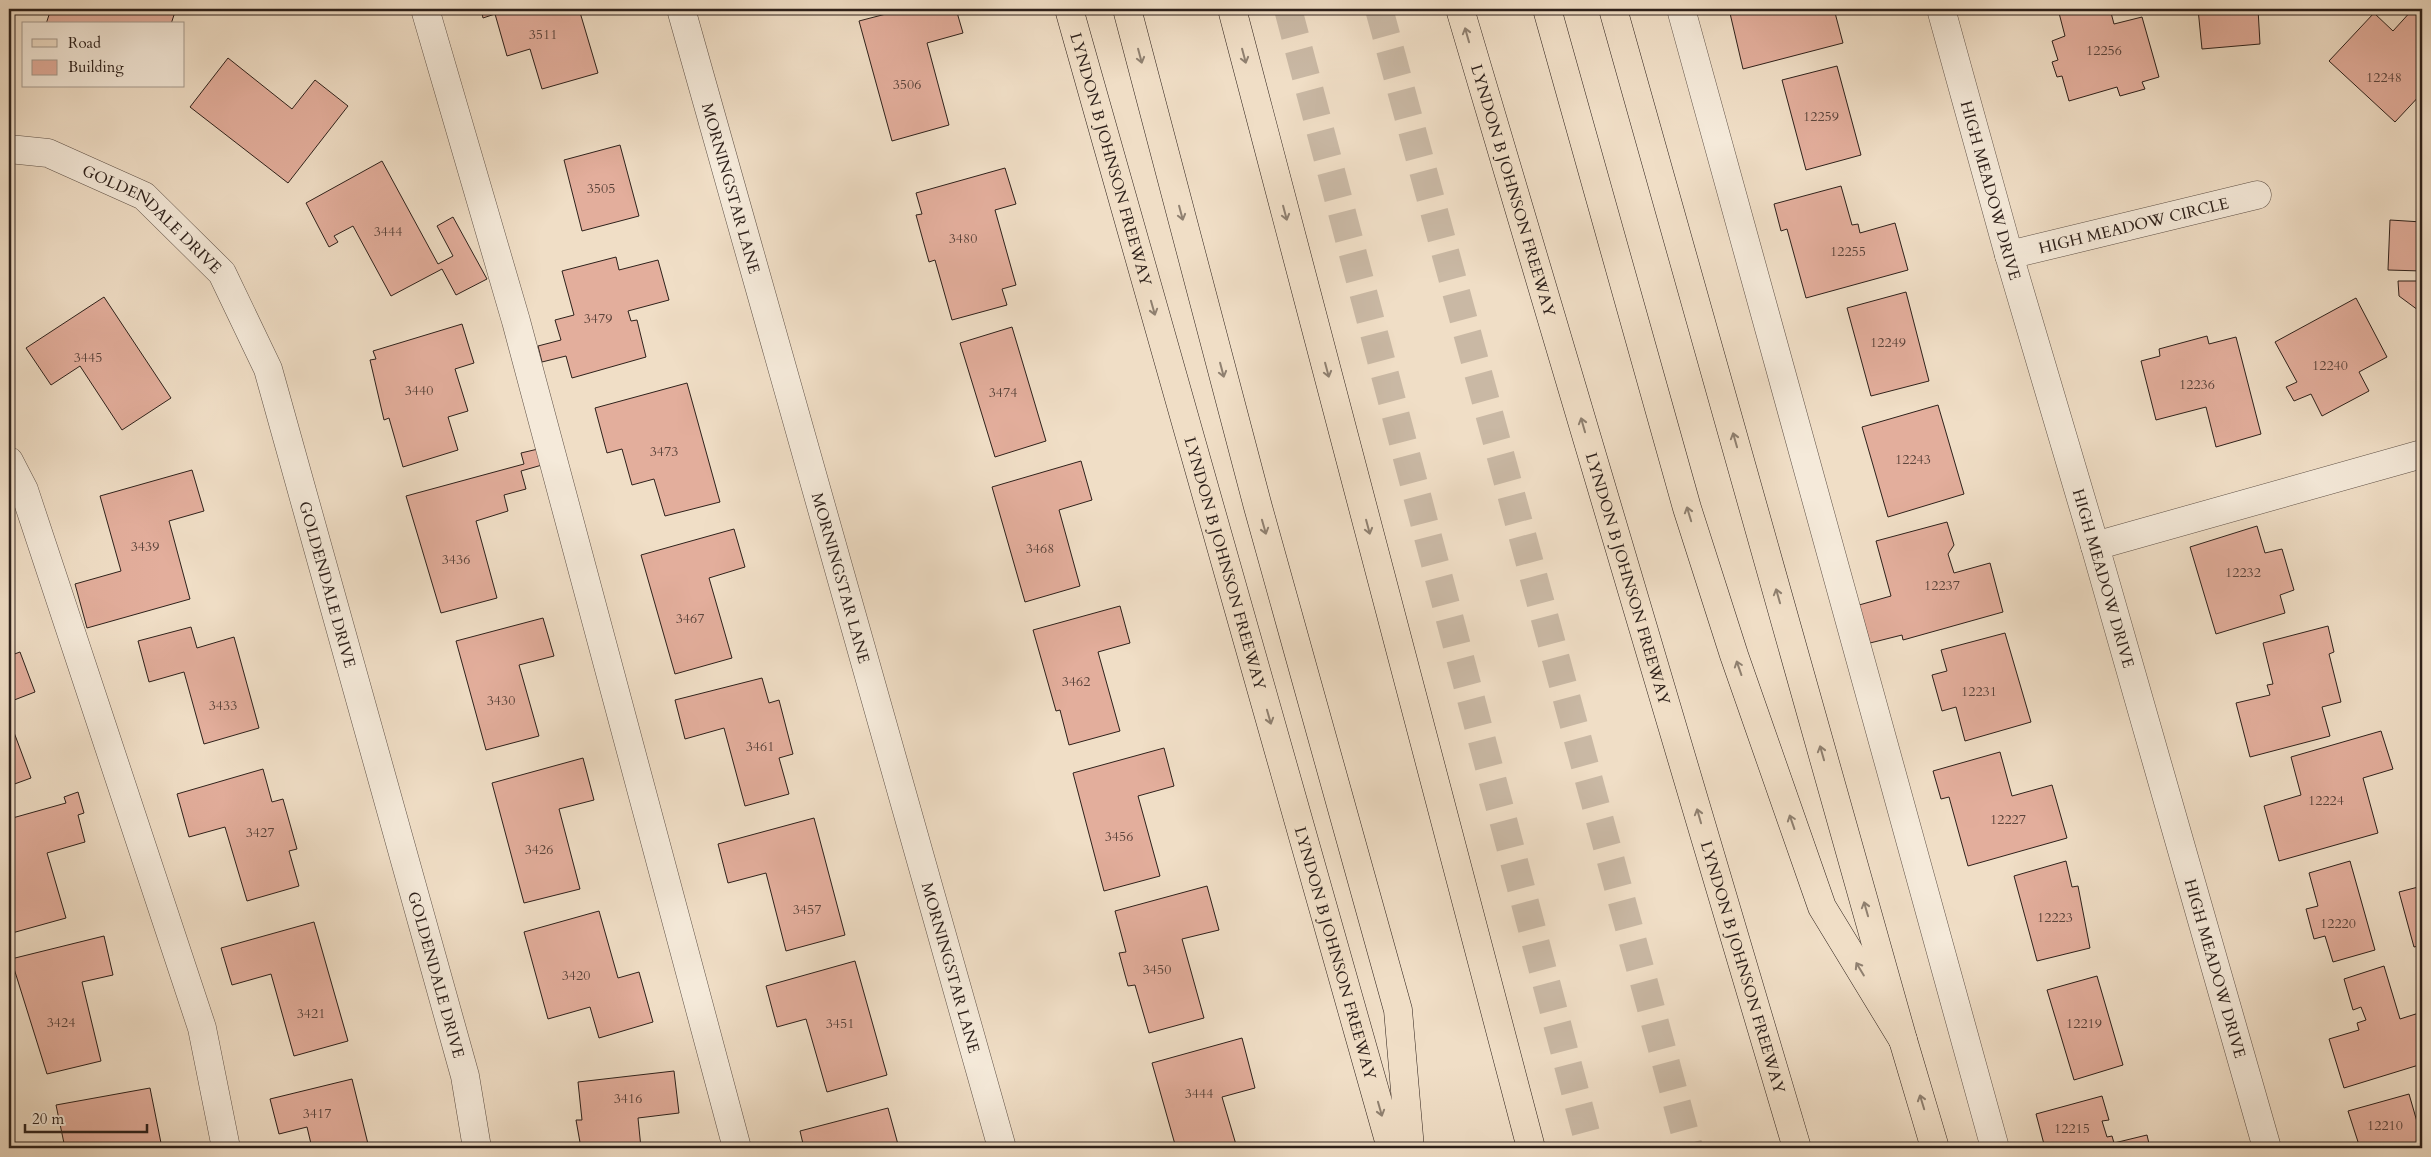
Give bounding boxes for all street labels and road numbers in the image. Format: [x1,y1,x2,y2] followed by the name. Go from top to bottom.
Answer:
[1064,30,1157,289] street label: LYNDON B JOHNSON FREEWAY
[1465,62,1560,319] street label: LYNDON B JOHNSON FREEWAY
[1955,98,2026,283] street label: HIGH MEADOW DRIVE
[696,100,765,276] street label: MORNINGSTAR LANE
[78,160,226,279] street label: GOLDENDALE DRIVE
[2036,192,2231,259] street label: HIGH MEADOW CIRCLE
[1178,434,1271,693] street label: LYNDON B JOHNSON FREEWAY
[1580,450,1675,708] street label: LYNDON B JOHNSON FREEWAY
[2067,486,2139,671] street label: HIGH MEADOW DRIVE
[806,490,875,666] street label: MORNINGSTAR LANE
[293,499,361,671] street label: GOLDENDALE DRIVE
[1289,824,1381,1083] street label: LYNDON B JOHNSON FREEWAY
[1695,838,1790,1096] street label: LYNDON B JOHNSON FREEWAY
[2179,876,2251,1061] street label: HIGH MEADOW DRIVE
[916,880,985,1056] street label: MORNINGSTAR LANE
[402,889,469,1061] street label: GOLDENDALE DRIVE

